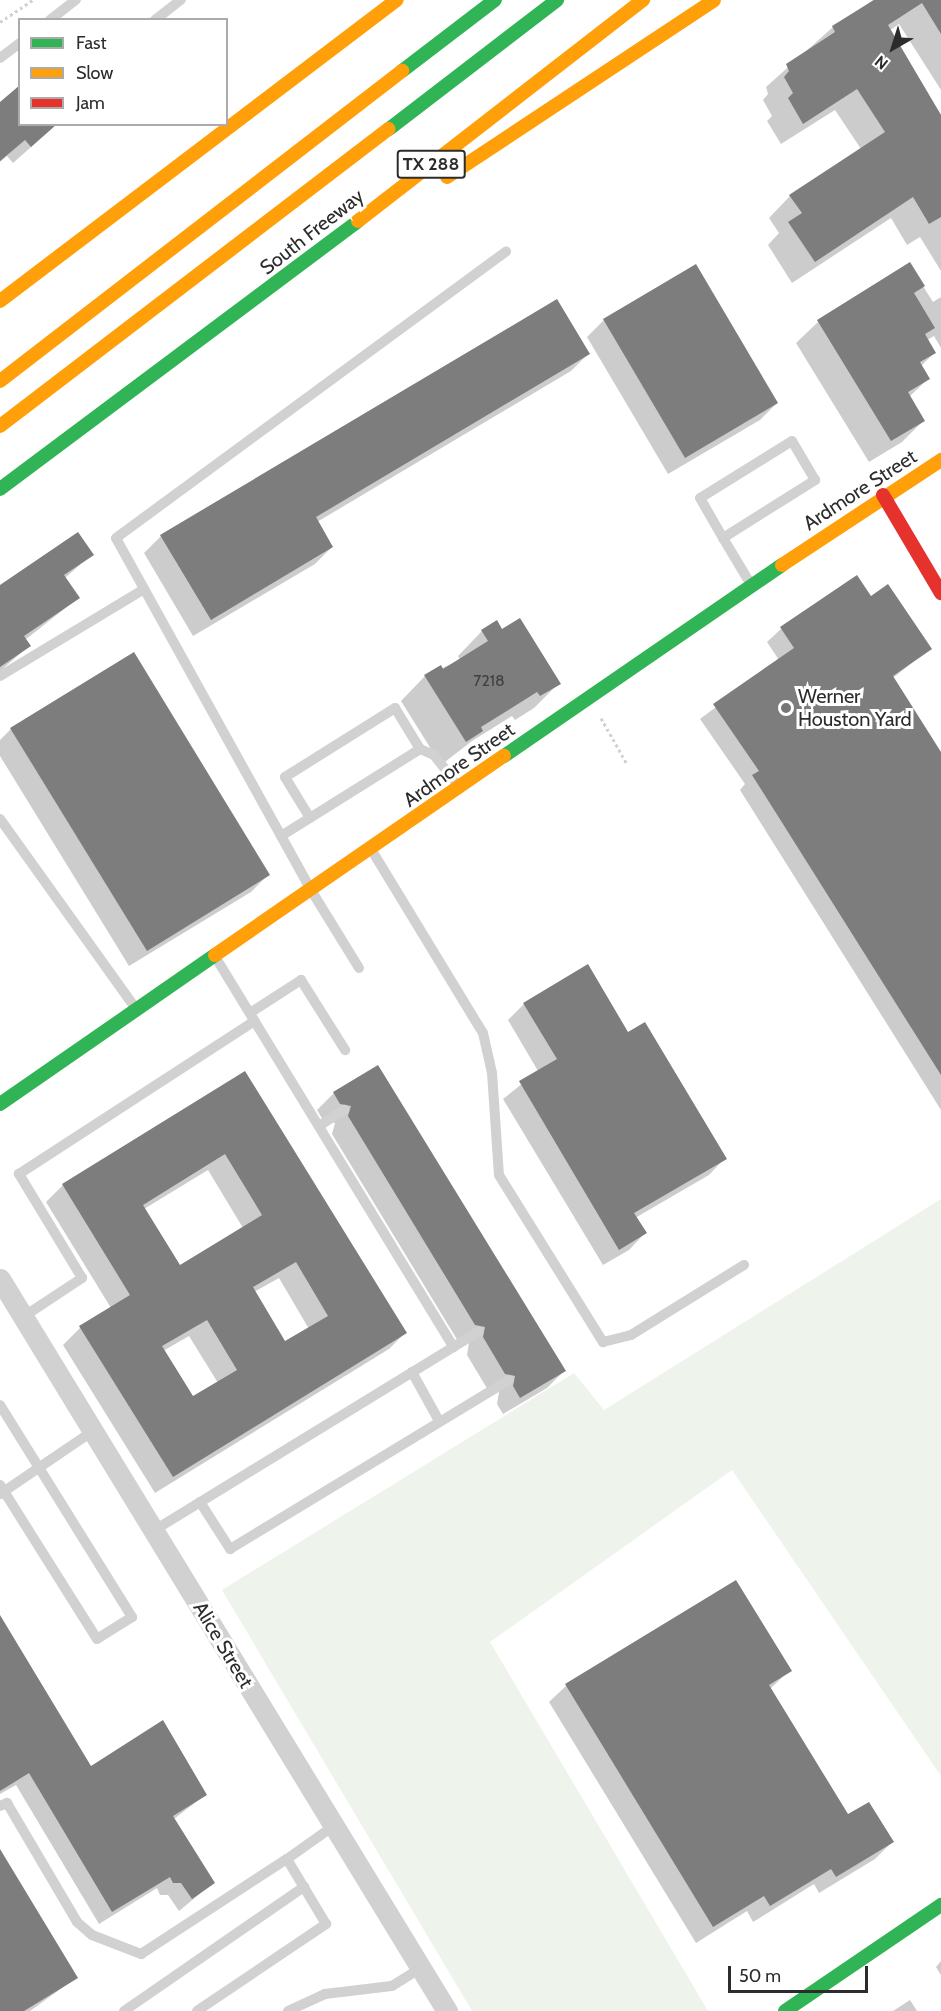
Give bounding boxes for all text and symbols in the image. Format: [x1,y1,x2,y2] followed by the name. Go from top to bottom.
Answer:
[18,18,228,126] legend
[863,18,923,78] north arrow
[76,32,107,54] text: Fast
[871,51,892,73] text: N
[76,62,113,84] text: Slow
[76,92,105,114] text: Jam
[396,149,466,179] road number: TX 288
[255,184,369,280] street label: South Freeway
[799,444,921,536] street label: Ardmore Street
[473,671,505,691] house number: 7218
[798,684,912,731] place label: Werner Houston Yard
[779,701,793,715] marker: Werner Houston Yard
[399,718,519,812] street label: Ardmore Street
[188,1598,258,1692] street label: Alice Street
[731,1954,870,1992] scale bar
[739,1965,781,1987] text: 50 m

